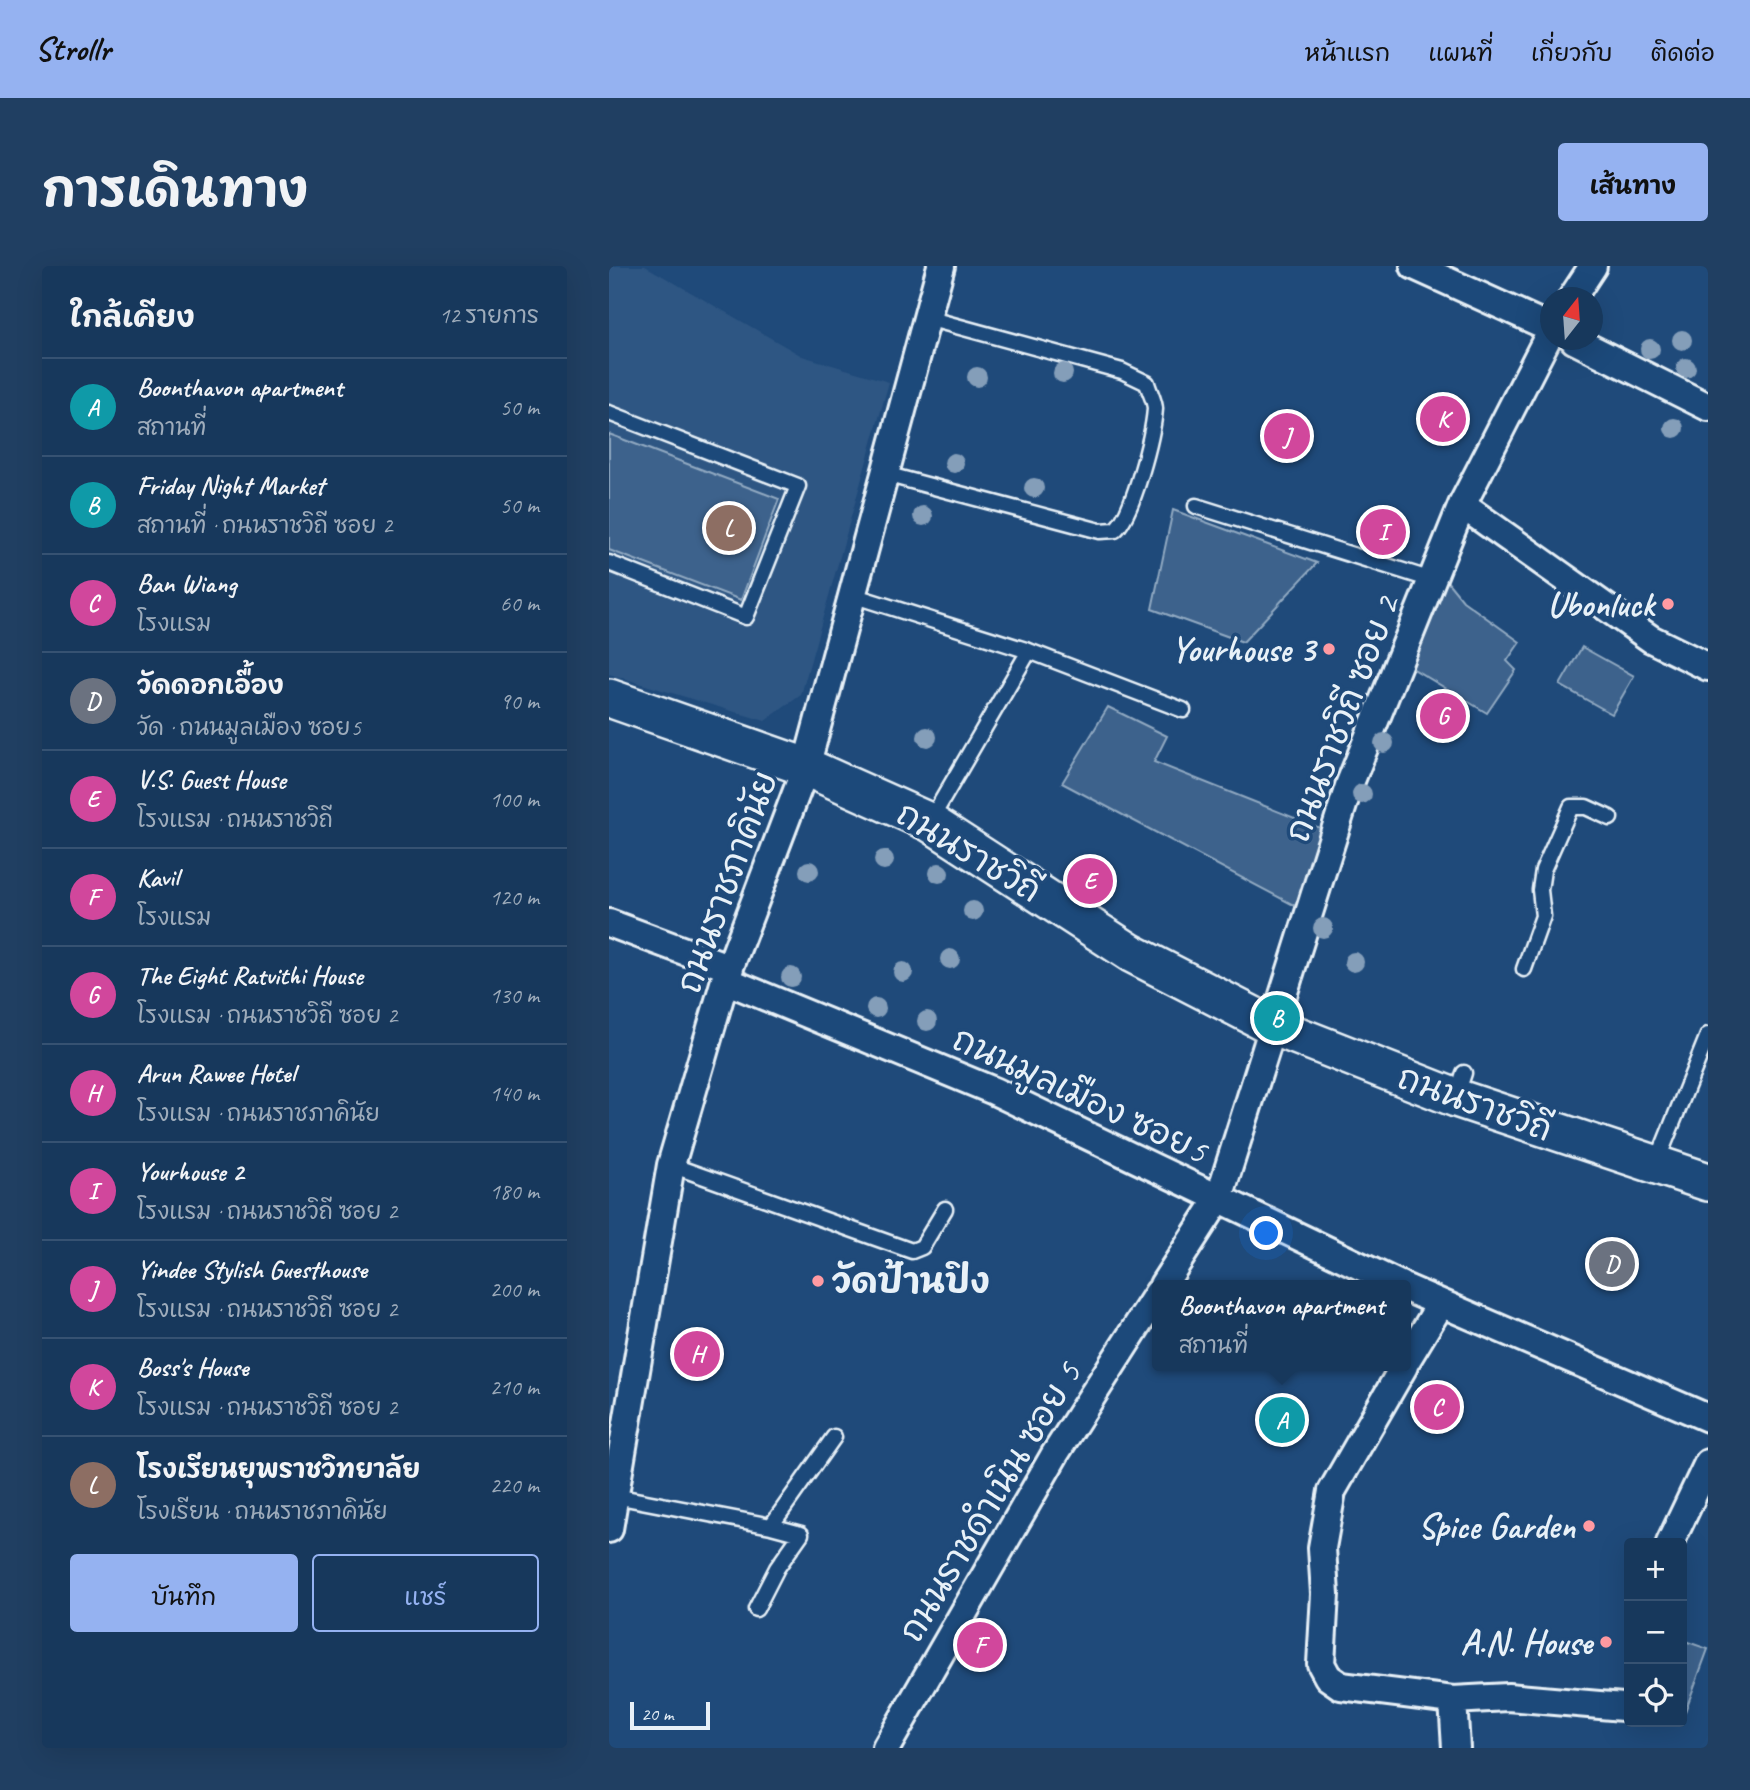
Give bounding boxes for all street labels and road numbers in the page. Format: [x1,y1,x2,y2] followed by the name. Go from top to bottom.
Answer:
[1275,587,1411,848] street label: ถนนราชวิถี ซอย 2
[666,765,788,999] street label: ถนนราชภาคินัย
[888,791,1050,913] street label: ถนนราชวิถี
[944,1016,1217,1177] street label: ถนนมูลเมือง ซอย5
[1391,1054,1559,1152] street label: ถนนราชวิถี
[889,1352,1092,1650] street label: ถนนราชดำเนิน ซอย 5

